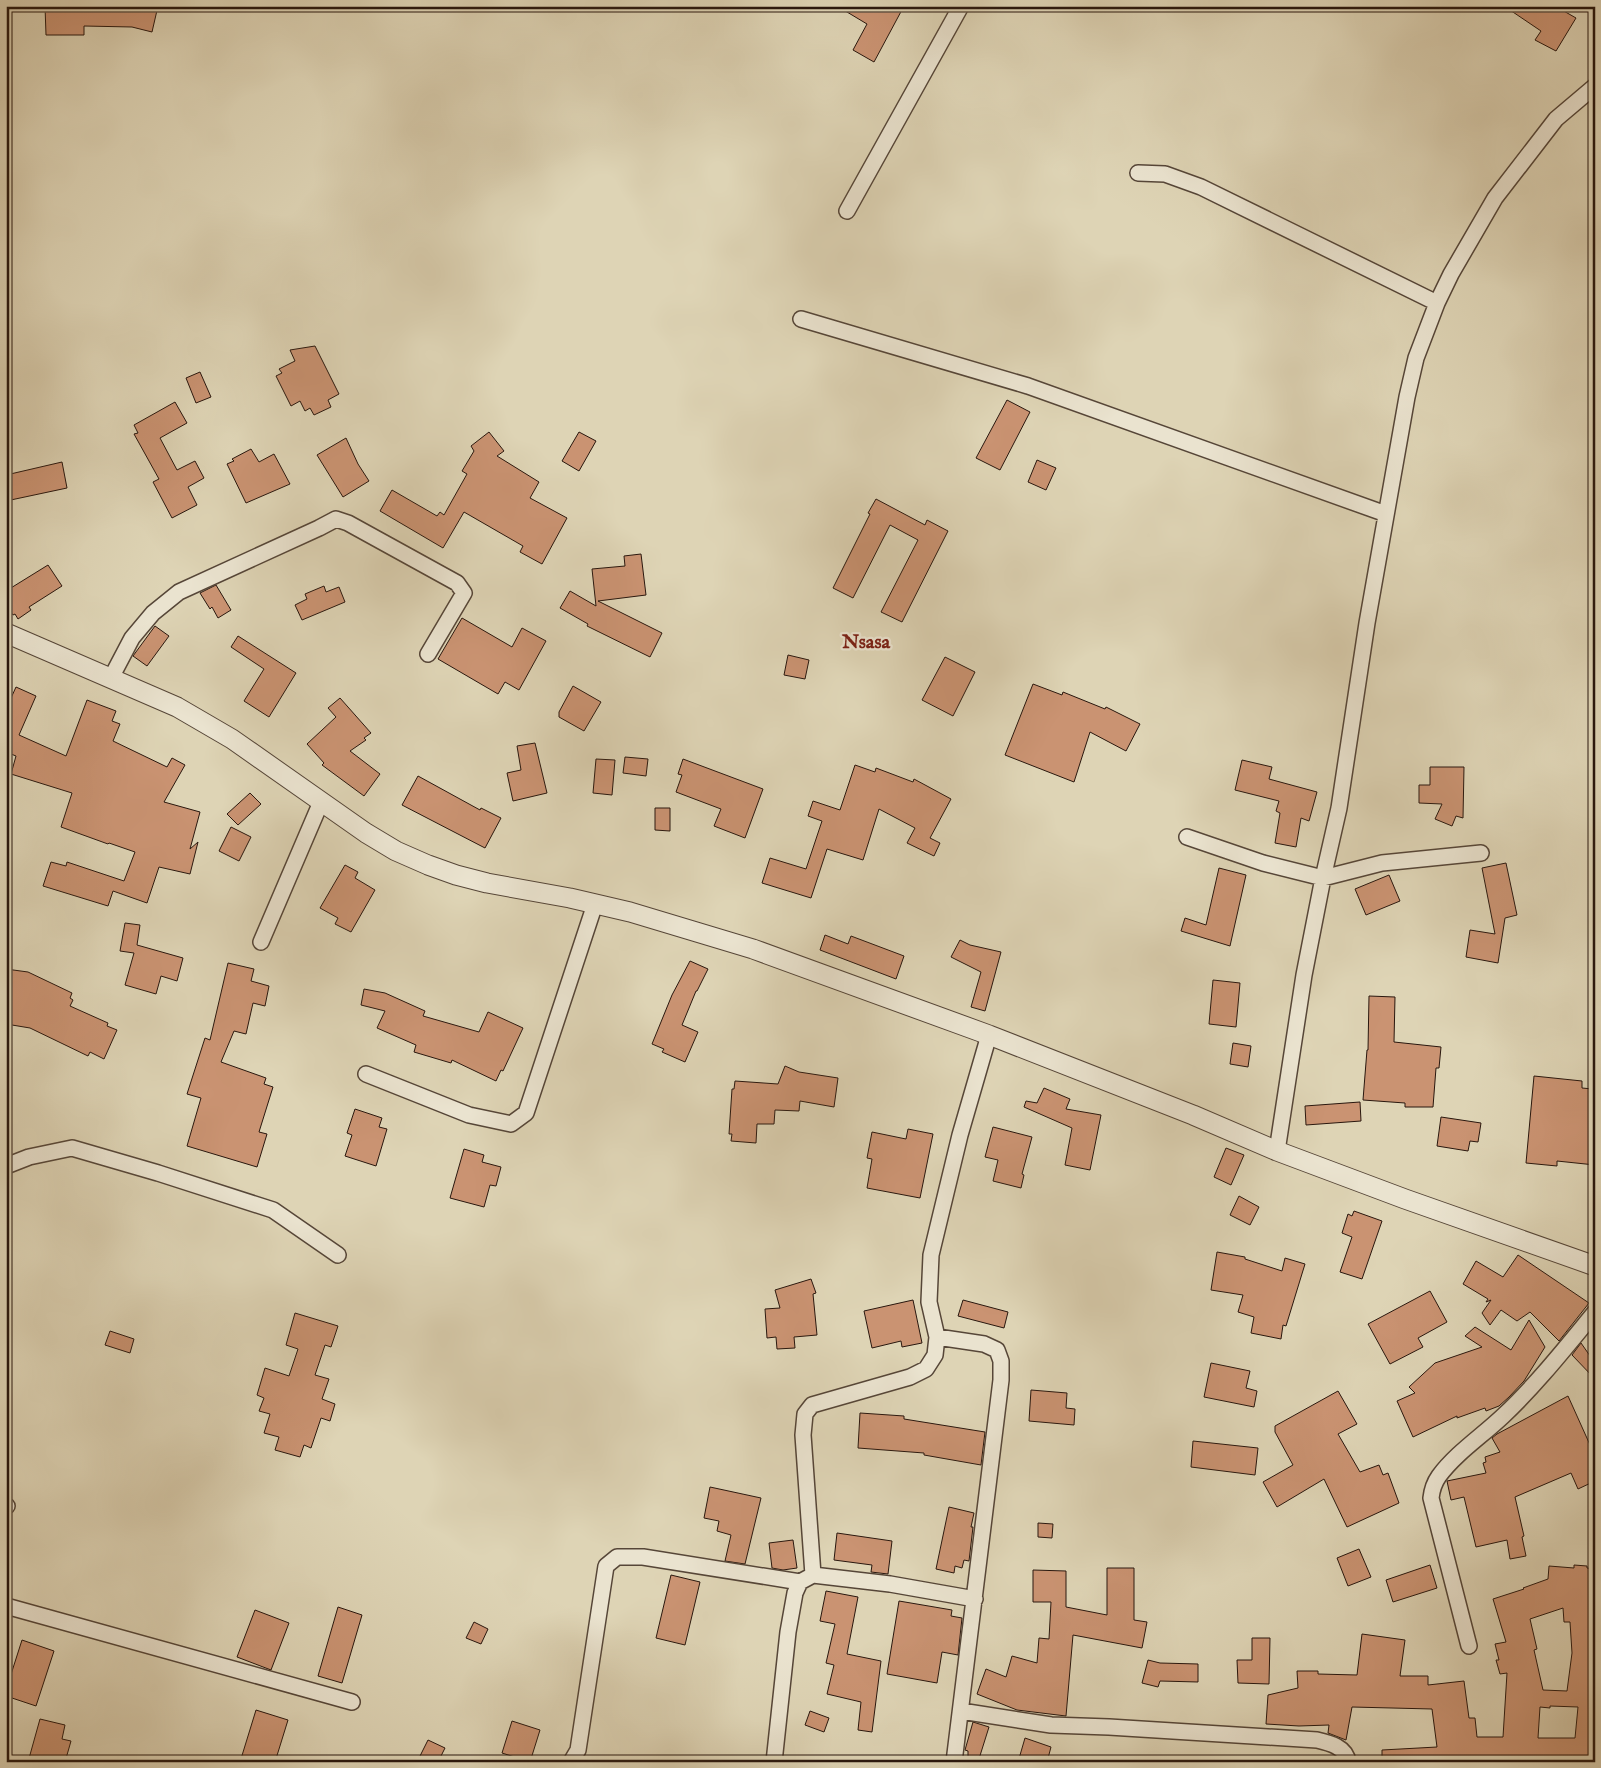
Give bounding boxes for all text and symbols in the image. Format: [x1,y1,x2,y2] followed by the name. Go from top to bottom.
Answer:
[841,630,890,655] district label: Nsasa

